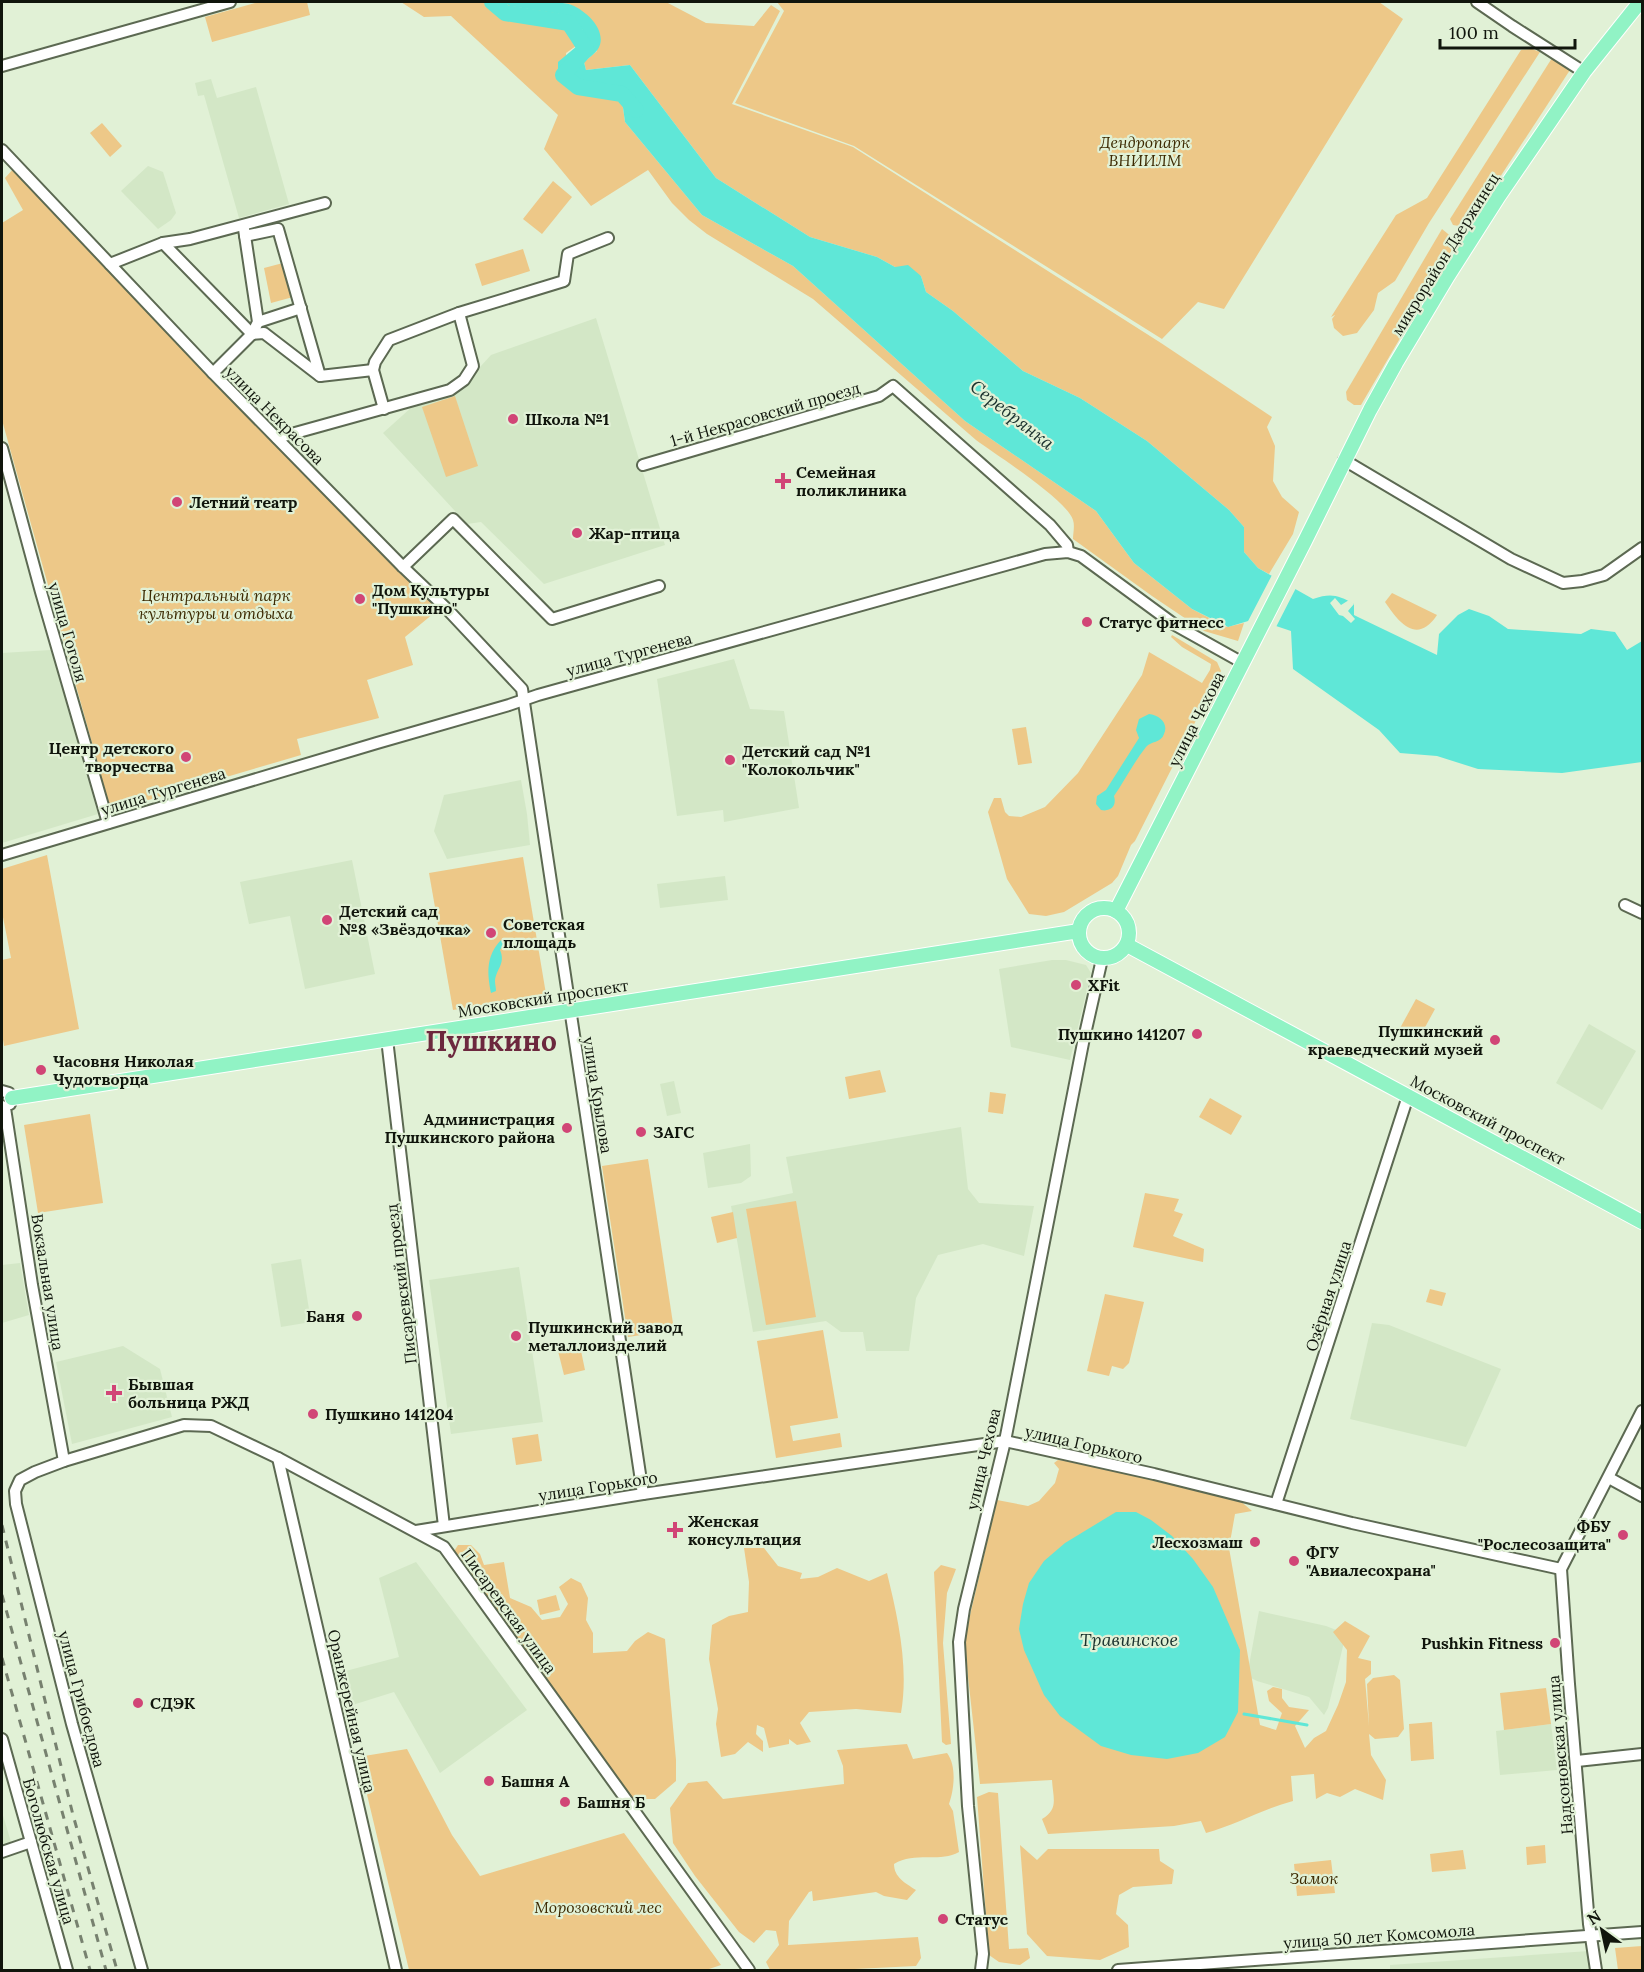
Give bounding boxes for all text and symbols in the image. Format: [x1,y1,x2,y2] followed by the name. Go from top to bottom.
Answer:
[1440,12,1575,50] scale bar
[1449,21,1499,44] text: 100 m
[1099,132,1190,170] park label: Дендропарк ВНИИЛМ
[1387,169,1503,339] street label: микрорайон Дзержинец
[221,361,329,469] street label: улица Некрасова
[966,375,1059,455] water label: Серебрянка
[668,377,863,451] street label: 1-й Некрасовский проезд
[525,409,609,429] place label: Школа №1
[506,412,520,426] marker: Школа №1
[796,462,907,500] place label: Семейная поликлиника
[774,472,792,490] marker: Семейная поликлиника
[189,492,298,512] place label: Летний театр
[170,495,184,509] marker: Летний театр
[589,523,680,543] place label: Жар-птица
[570,526,584,540] marker: Жар-птица
[44,580,92,684] street label: улица Гоголя
[372,580,490,618] place label: Дом Культуры "Пушкино"
[139,585,293,623] park label: Центральный парк культуры и отдыха
[353,592,367,606] marker: Дом Культуры "Пушкино"
[1099,612,1225,632] place label: Статус фитнесс
[1080,615,1094,629] marker: Статус фитнесс
[564,628,694,680] street label: улица Тургенева
[1163,668,1229,770] street label: улица Чехова
[48,738,175,776] place label: Центр детского творчества
[742,741,871,779] place label: Детский сад №1 "Колокольчик"
[179,750,193,764] marker: Центр детского творчества
[723,753,737,767] marker: Детский сад №1 "Колокольчик"
[98,763,228,819] street label: улица Тургенева
[339,901,471,939] place label: Детский сад №8 «Звёздочка»
[320,913,334,927] marker: Детский сад №8 «Звёздочка»
[503,914,585,952] place label: Советская площадь
[484,926,498,940] marker: Советская площадь
[456,975,630,1021] street label: Московский проспект
[1088,975,1120,995] place label: XFit
[1069,978,1083,992] marker: XFit
[1308,1021,1483,1059] place label: Пушкинский краеведческий музей
[425,1023,557,1059] district label: Пушкино
[1058,1024,1185,1044] place label: Пушкино 141207
[1190,1027,1204,1041] marker: Пушкино 141207
[1488,1033,1502,1047] marker: Пушкинский краеведческий музей
[579,1035,617,1155] street label: улица Крылова
[53,1051,194,1089] place label: Часовня Николая Чудотворца
[34,1063,48,1077] marker: Часовня Николая Чудотворца
[1407,1071,1569,1169] street label: Московский проспект
[385,1109,556,1147] place label: Администрация Пушкинского района
[560,1121,574,1135] marker: Администрация Пушкинского района
[653,1122,694,1142] place label: ЗАГС
[634,1125,648,1139] marker: ЗАГС
[381,1202,421,1365] street label: Писаревский проезд
[27,1212,69,1352] street label: Вокзальная улица
[1301,1238,1355,1354] street label: Озёрная улица
[306,1306,345,1326] place label: Баня
[350,1309,364,1323] marker: Баня
[528,1317,683,1355] place label: Пушкинский завод металлоизделий
[509,1329,523,1343] marker: Пушкинский завод металлоизделий
[128,1374,249,1412] place label: Бывшая больница РЖД
[105,1384,123,1402] marker: Бывшая больница РЖД
[325,1404,454,1424] place label: Пушкино 141204
[962,1406,1004,1512] street label: улица Чехова
[306,1407,320,1421] marker: Пушкино 141204
[1023,1421,1145,1467] street label: улица Горького
[537,1467,659,1505] street label: улица Горького
[688,1511,801,1549] place label: Женская консультация
[1478,1516,1611,1554] place label: ФБУ "Рослесозащита"
[666,1521,684,1539] marker: Женская консультация
[1616,1528,1630,1542] marker: ФБУ "Рослесозащита"
[1152,1532,1243,1552] place label: Лесхозмаш
[1248,1535,1262,1549] marker: Лесхозмаш
[1306,1542,1436,1580] place label: ФГУ "Авиалесохрана"
[457,1545,561,1677] street label: Писаревская улица
[1287,1554,1301,1568] marker: ФГУ "Авиалесохрана"
[323,1627,381,1795] street label: Оранжерейная улица
[54,1628,110,1770] street label: улица Грибоедова
[1080,1628,1178,1651] water label: Травинское
[1421,1633,1543,1653] place label: Pushkin Fitness
[1548,1636,1562,1650] marker: Pushkin Fitness
[1543,1675,1577,1835] street label: Надсоновская улица
[150,1693,196,1713] place label: СДЭК
[131,1696,145,1710] marker: СДЭК
[501,1771,570,1791] place label: Башня А
[482,1774,496,1788] marker: Башня А
[19,1776,79,1926] street label: Боголюбская улица
[577,1792,646,1812] place label: Башня Б
[558,1795,572,1809] marker: Башня Б
[1290,1868,1338,1888] park label: Замок
[534,1897,662,1917] park label: Морозовский лес
[1572,1900,1632,1960] north arrow
[1583,1906,1604,1929] text: N
[955,1909,1009,1929] place label: Статус
[936,1912,950,1926] marker: Статус
[1283,1919,1475,1953] street label: улица 50 лет Комсомола

